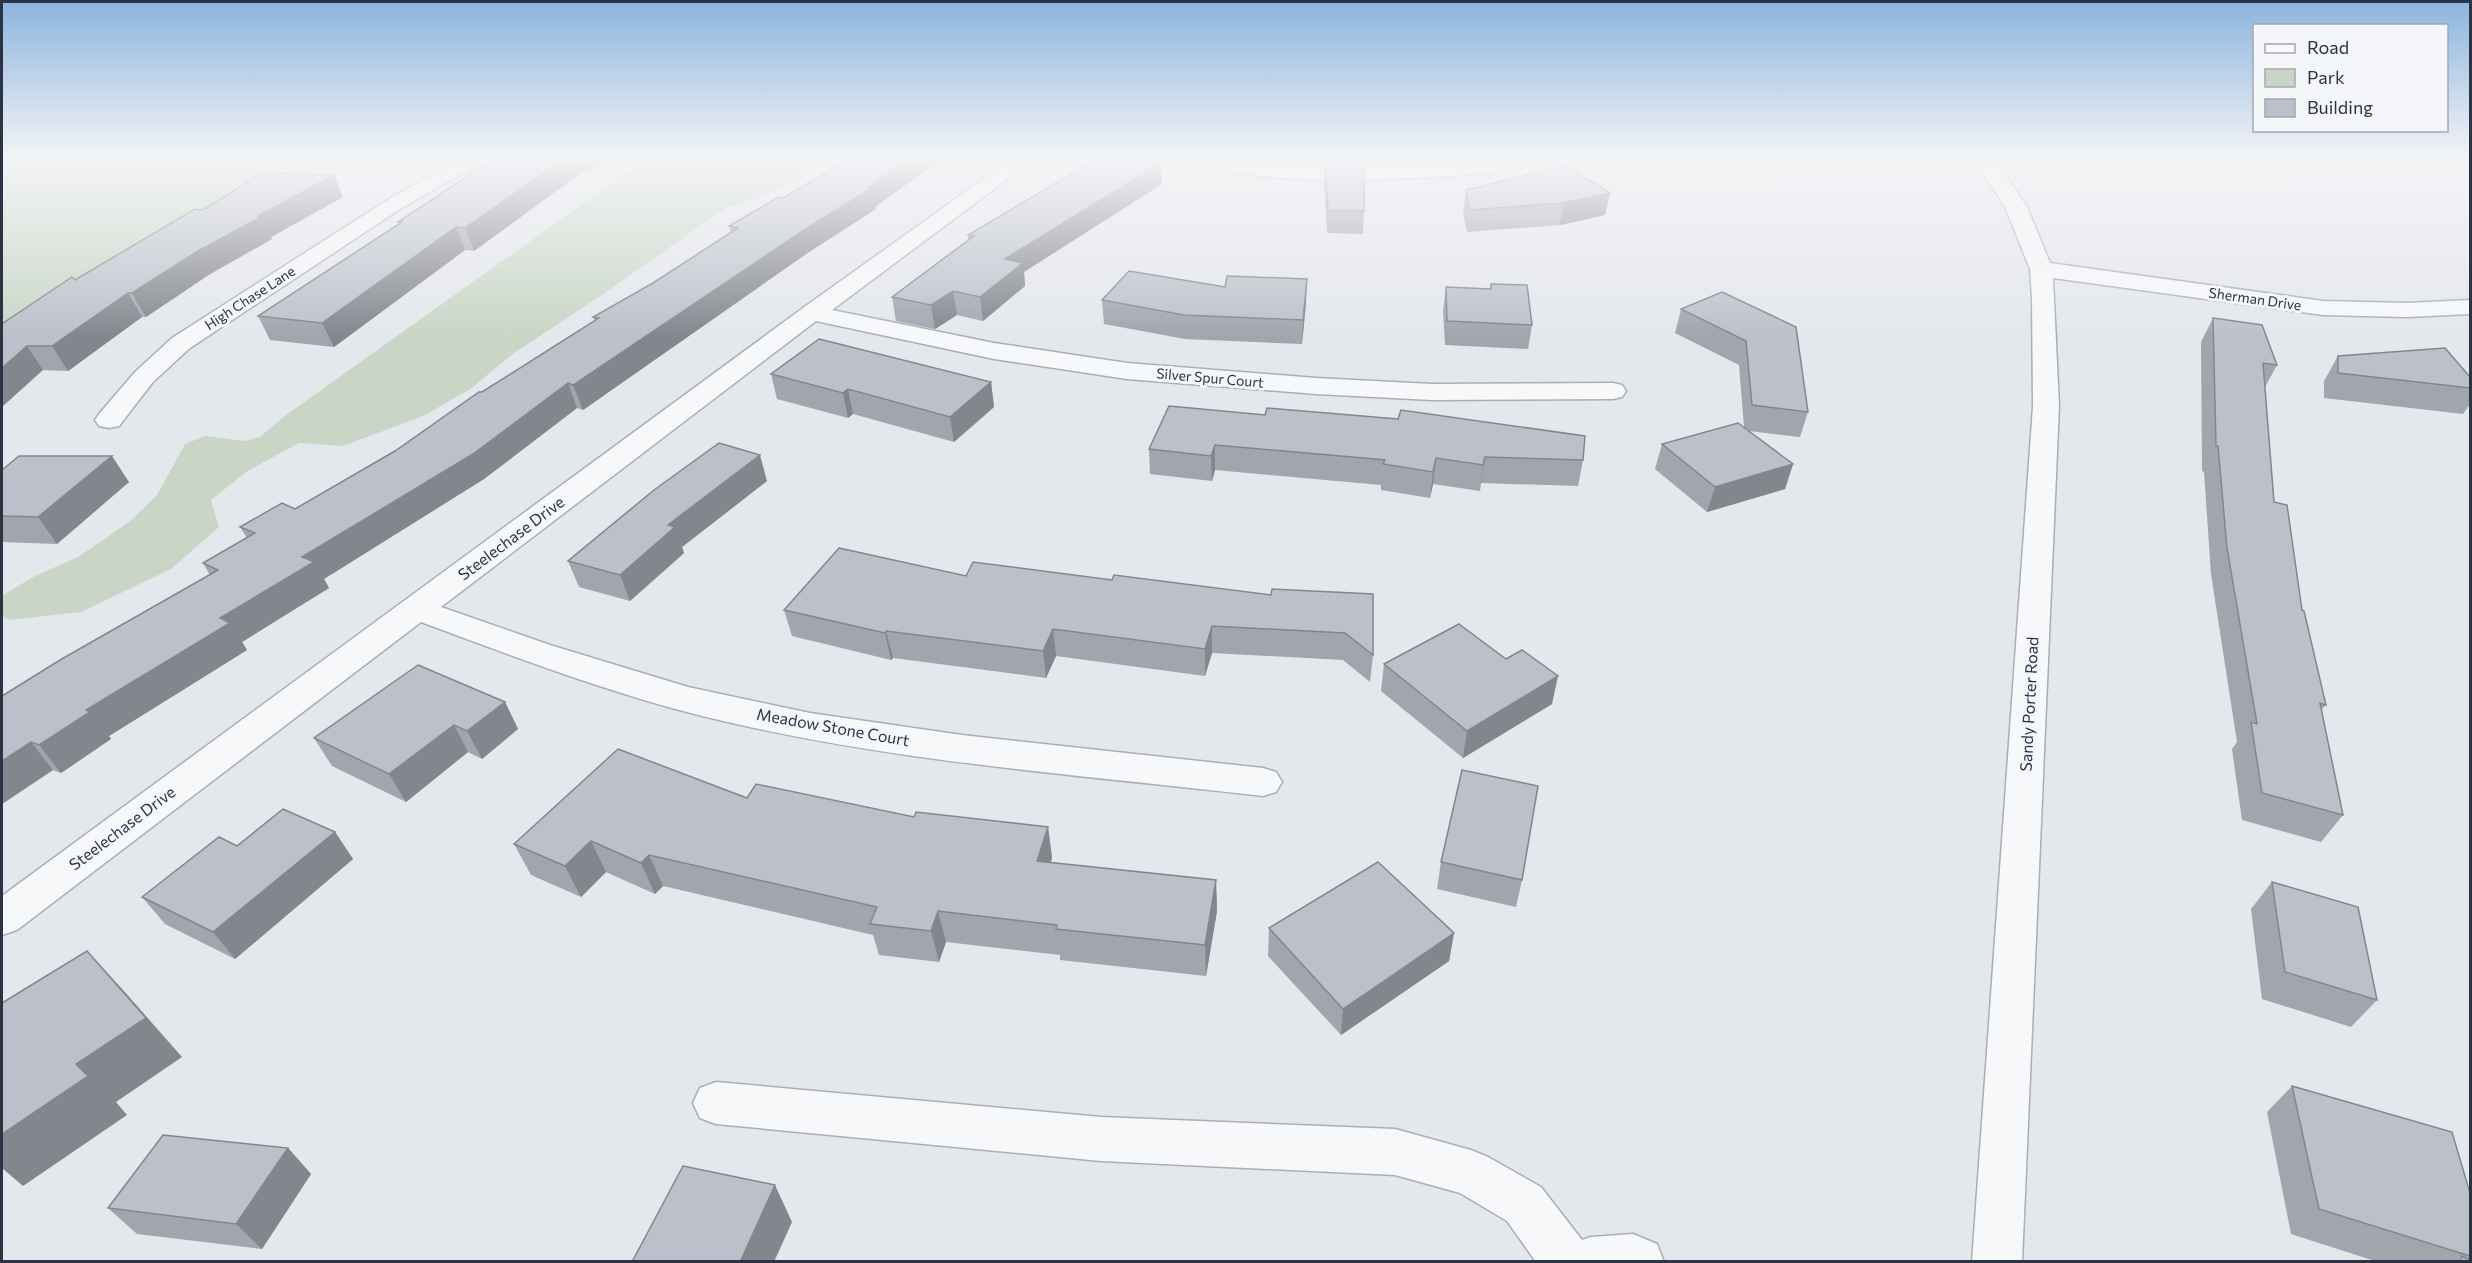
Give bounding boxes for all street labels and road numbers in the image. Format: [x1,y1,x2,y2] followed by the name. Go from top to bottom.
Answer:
[201,262,298,333] street label: High Chase Lane
[2208,284,2302,313] street label: Sherman Drive
[1156,364,1265,391] street label: Silver Spur Court
[454,492,568,584] street label: Steelechase Drive
[2015,636,2042,772] street label: Sandy Porter Road
[755,704,911,749] street label: Meadow Stone Court
[65,782,179,874] street label: Steelechase Drive

